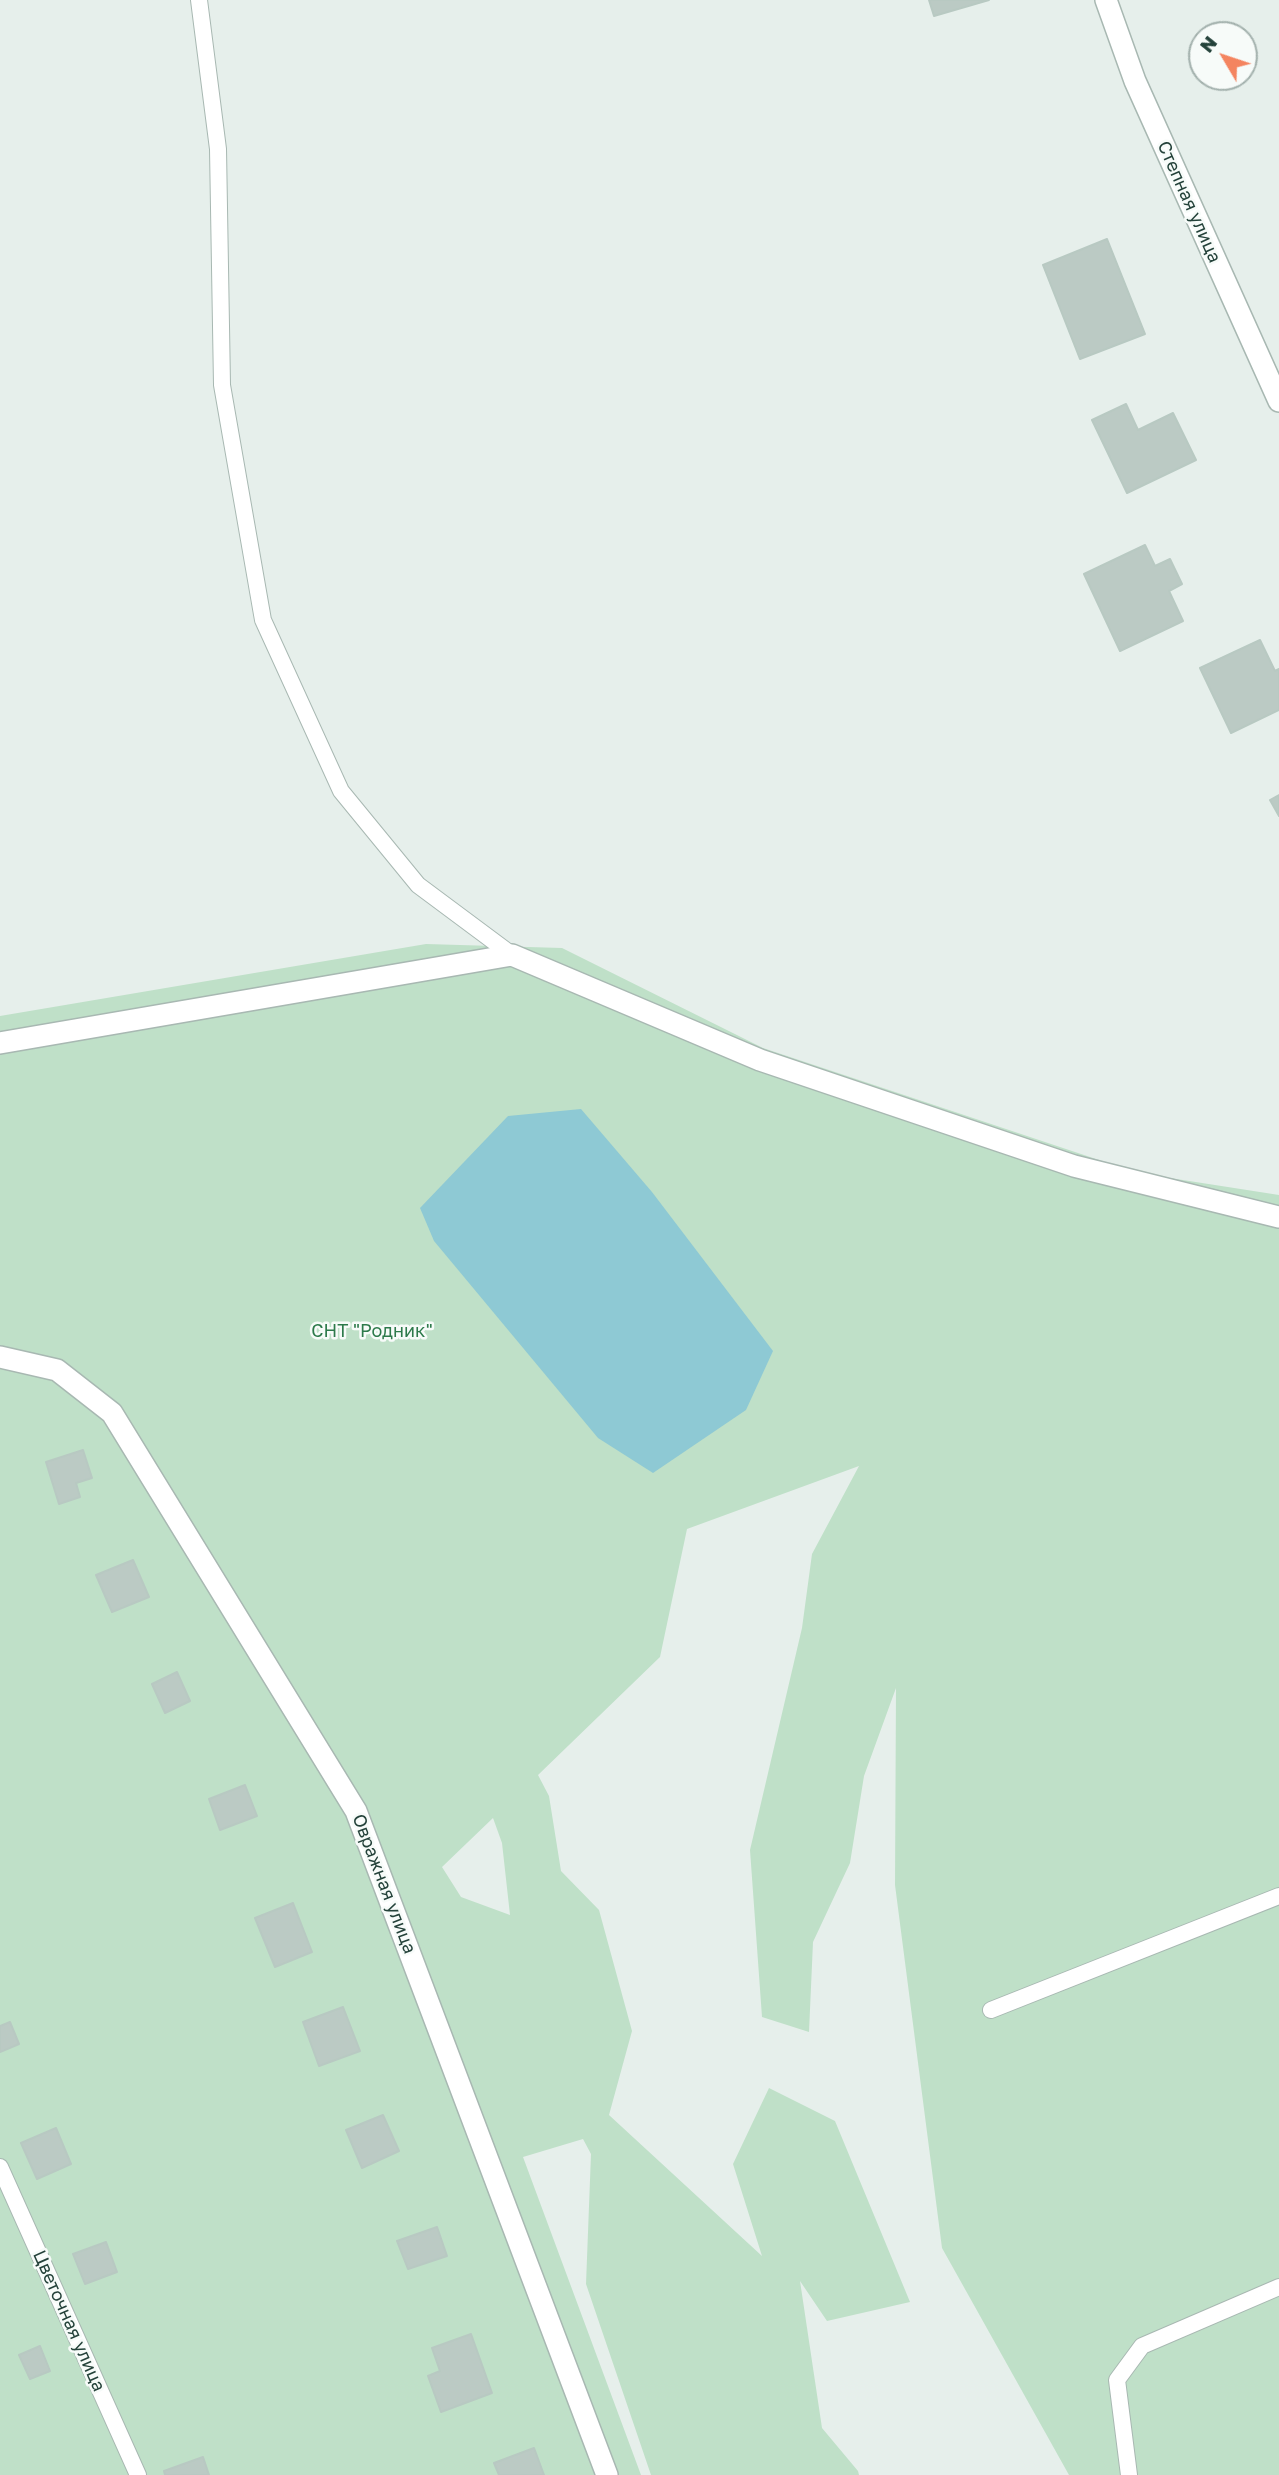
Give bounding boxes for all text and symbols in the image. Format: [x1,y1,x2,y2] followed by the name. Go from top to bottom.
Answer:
[1188,21,1258,91] north arrow
[1194,31,1221,57] text: N
[1153,138,1225,266] street label: Степная улица
[311,1320,433,1342] park label: СНТ "Родник"
[347,1811,421,1957] street label: Овражная улица
[28,2247,110,2395] street label: Цветочная улица

